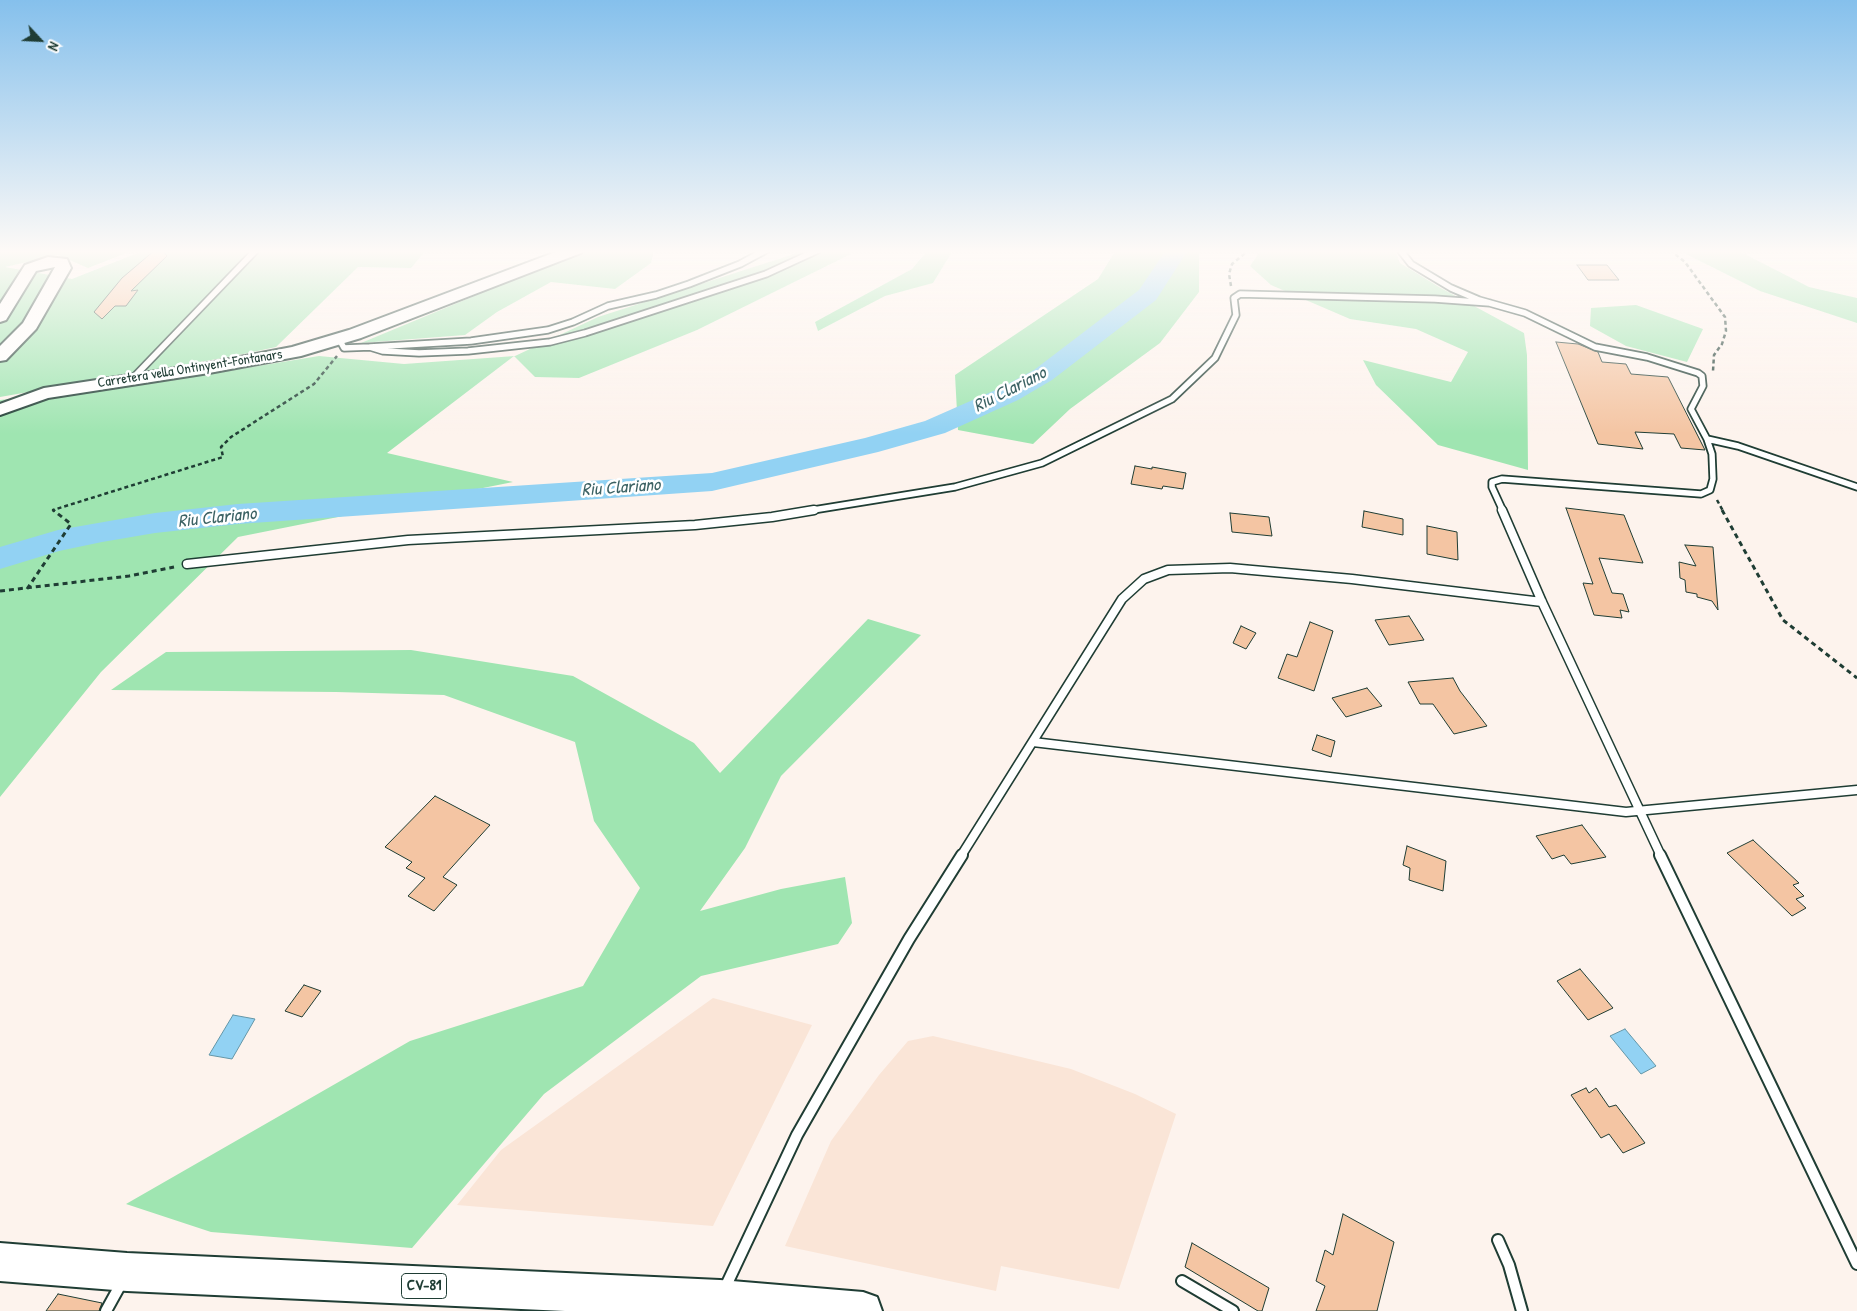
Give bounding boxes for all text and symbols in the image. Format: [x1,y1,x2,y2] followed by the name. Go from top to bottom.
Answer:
[15,15,65,65] north arrow
[44,39,64,54] text: N
[96,346,284,392] street label: Carretera vella Ontinyent-Fontanars
[970,363,1050,417] water label: Riu Clariano
[581,474,661,502] water label: Riu Clariano
[177,503,257,533] water label: Riu Clariano
[402,1274,446,1298] road number: CV-81

